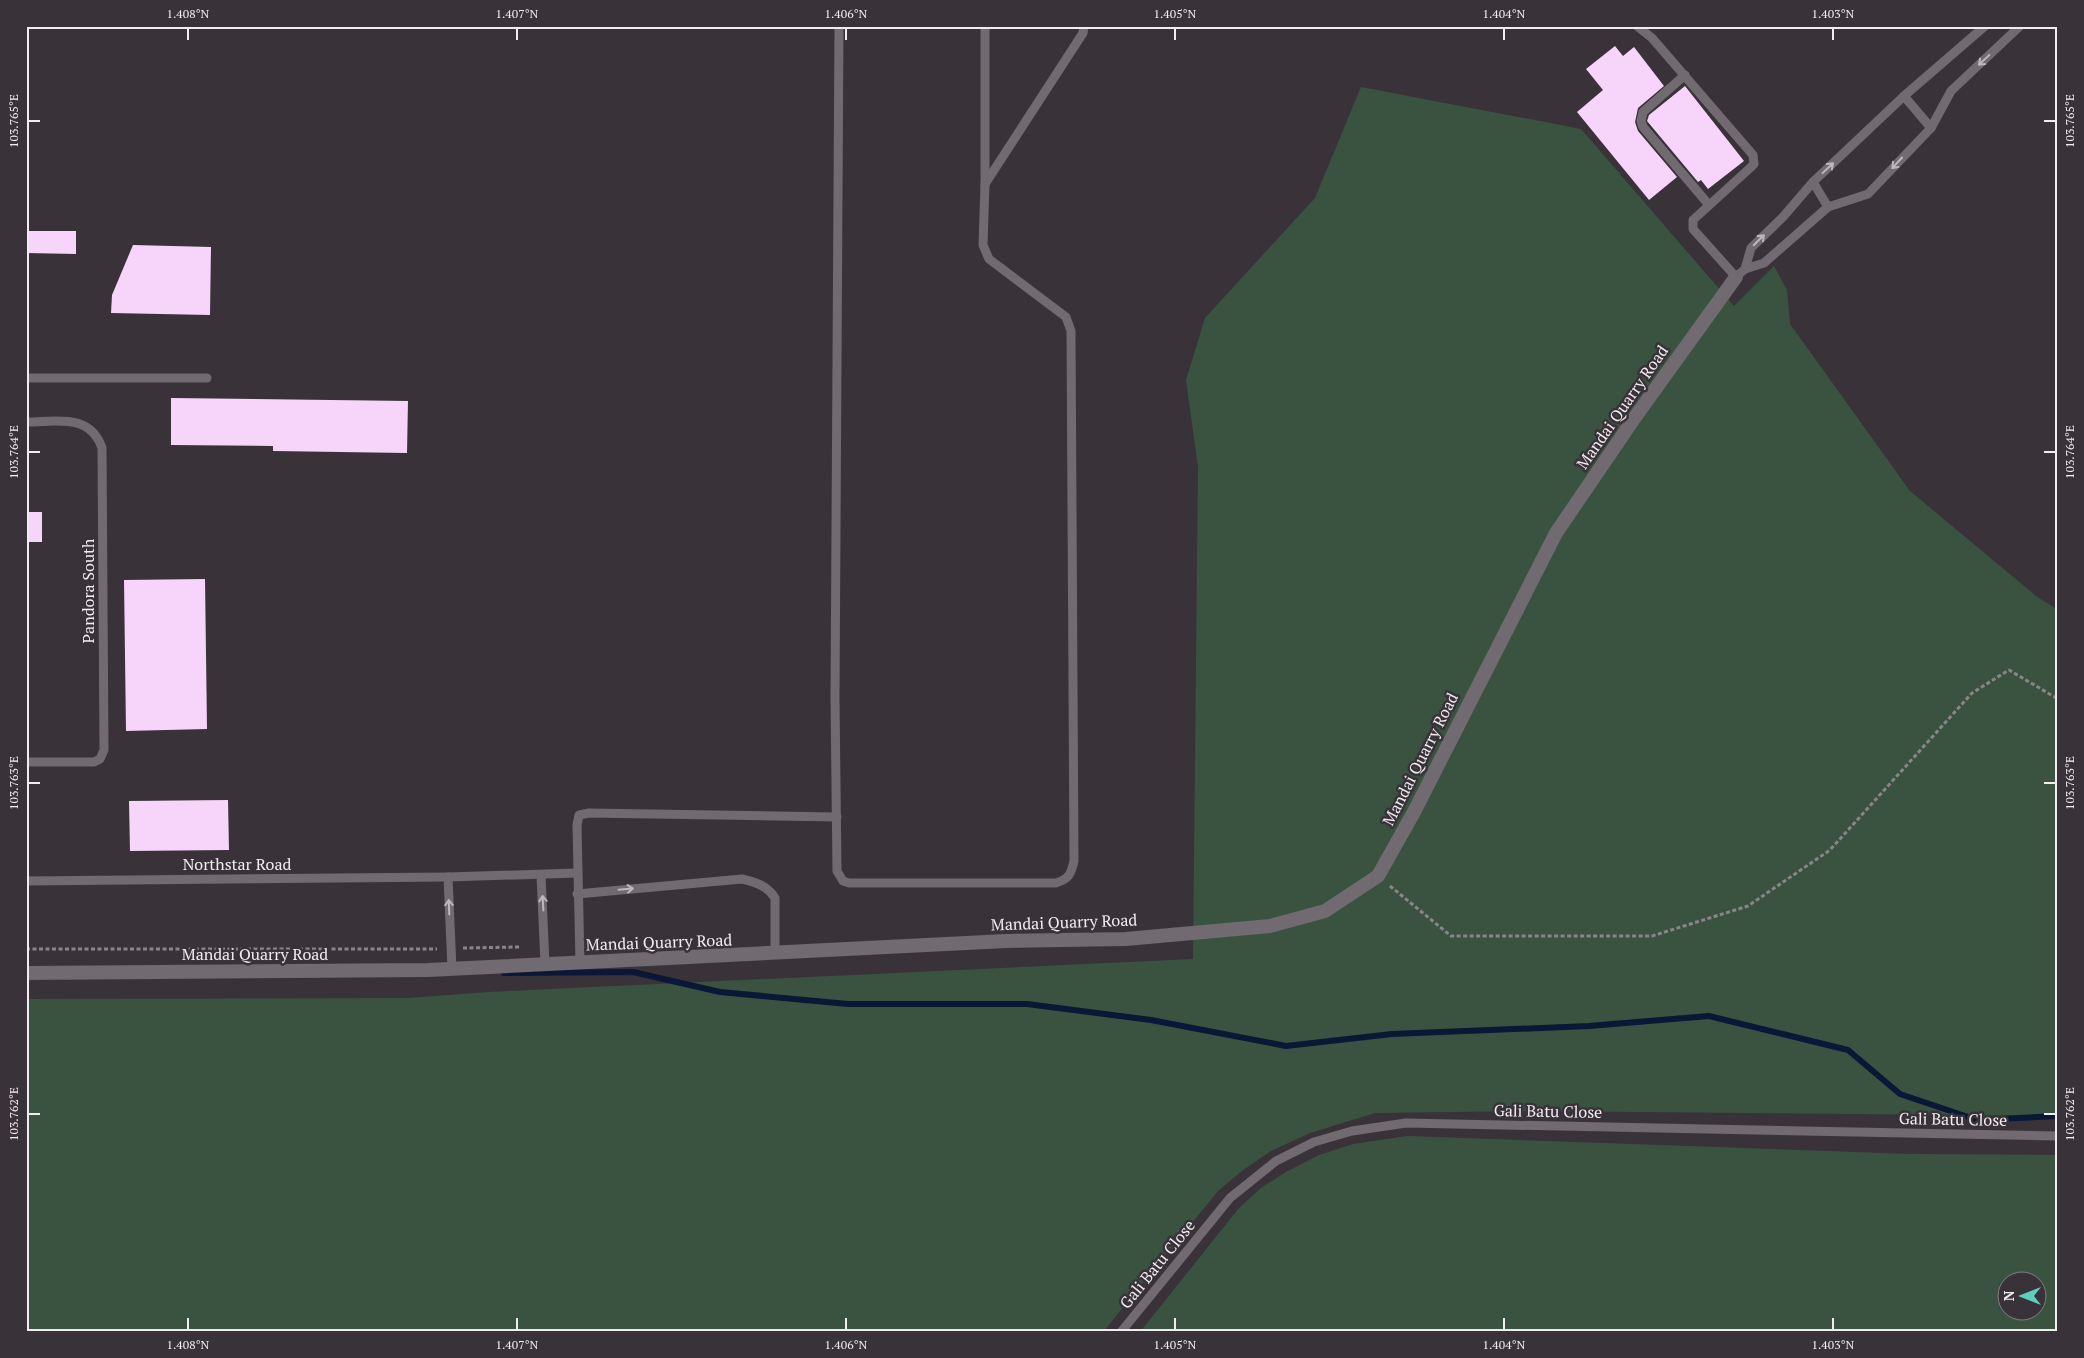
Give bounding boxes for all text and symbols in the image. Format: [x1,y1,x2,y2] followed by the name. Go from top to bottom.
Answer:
[167,6,210,21] text: 1.408°N
[496,6,539,21] text: 1.407°N
[825,6,868,21] text: 1.406°N
[1154,6,1197,21] text: 1.405°N
[1483,6,1526,21] text: 1.404°N
[1812,6,1855,21] text: 1.403°N
[1978,54,1991,66] one-way arrow
[6,94,21,148] text: 103.765°E
[2062,94,2077,148] text: 103.765°E
[1891,157,1903,169] one-way arrow
[1821,162,1834,174] one-way arrow
[1753,234,1765,246] one-way arrow
[1571,341,1673,473] street label: Mandai Quarry Road
[6,425,21,479] text: 103.764°E
[2062,425,2077,479] text: 103.764°E
[77,538,99,643] street label: Pandora South
[1377,689,1463,829] street label: Mandai Quarry Road
[6,756,21,810] text: 103.763°E
[2062,756,2077,810] text: 103.763°E
[183,853,291,875] street label: Northstar Road
[618,884,634,894] one-way arrow
[539,895,548,911] one-way arrow
[444,899,454,916] one-way arrow
[990,908,1138,936] street label: Mandai Quarry Road
[585,928,733,956] street label: Mandai Quarry Road
[182,943,328,965] street label: Mandai Quarry Road
[6,1087,21,1141] text: 103.762°E
[2062,1087,2077,1141] text: 103.762°E
[1494,1099,1602,1123] street label: Gali Batu Close
[1899,1107,2007,1131] street label: Gali Batu Close
[1114,1215,1200,1313] street label: Gali Batu Close
[1996,1270,2046,1320] north arrow
[1999,1290,2018,1301] text: N
[167,1337,210,1352] text: 1.408°N
[496,1337,539,1352] text: 1.407°N
[825,1337,868,1352] text: 1.406°N
[1154,1337,1197,1352] text: 1.405°N
[1483,1337,1526,1352] text: 1.404°N
[1812,1337,1855,1352] text: 1.403°N

